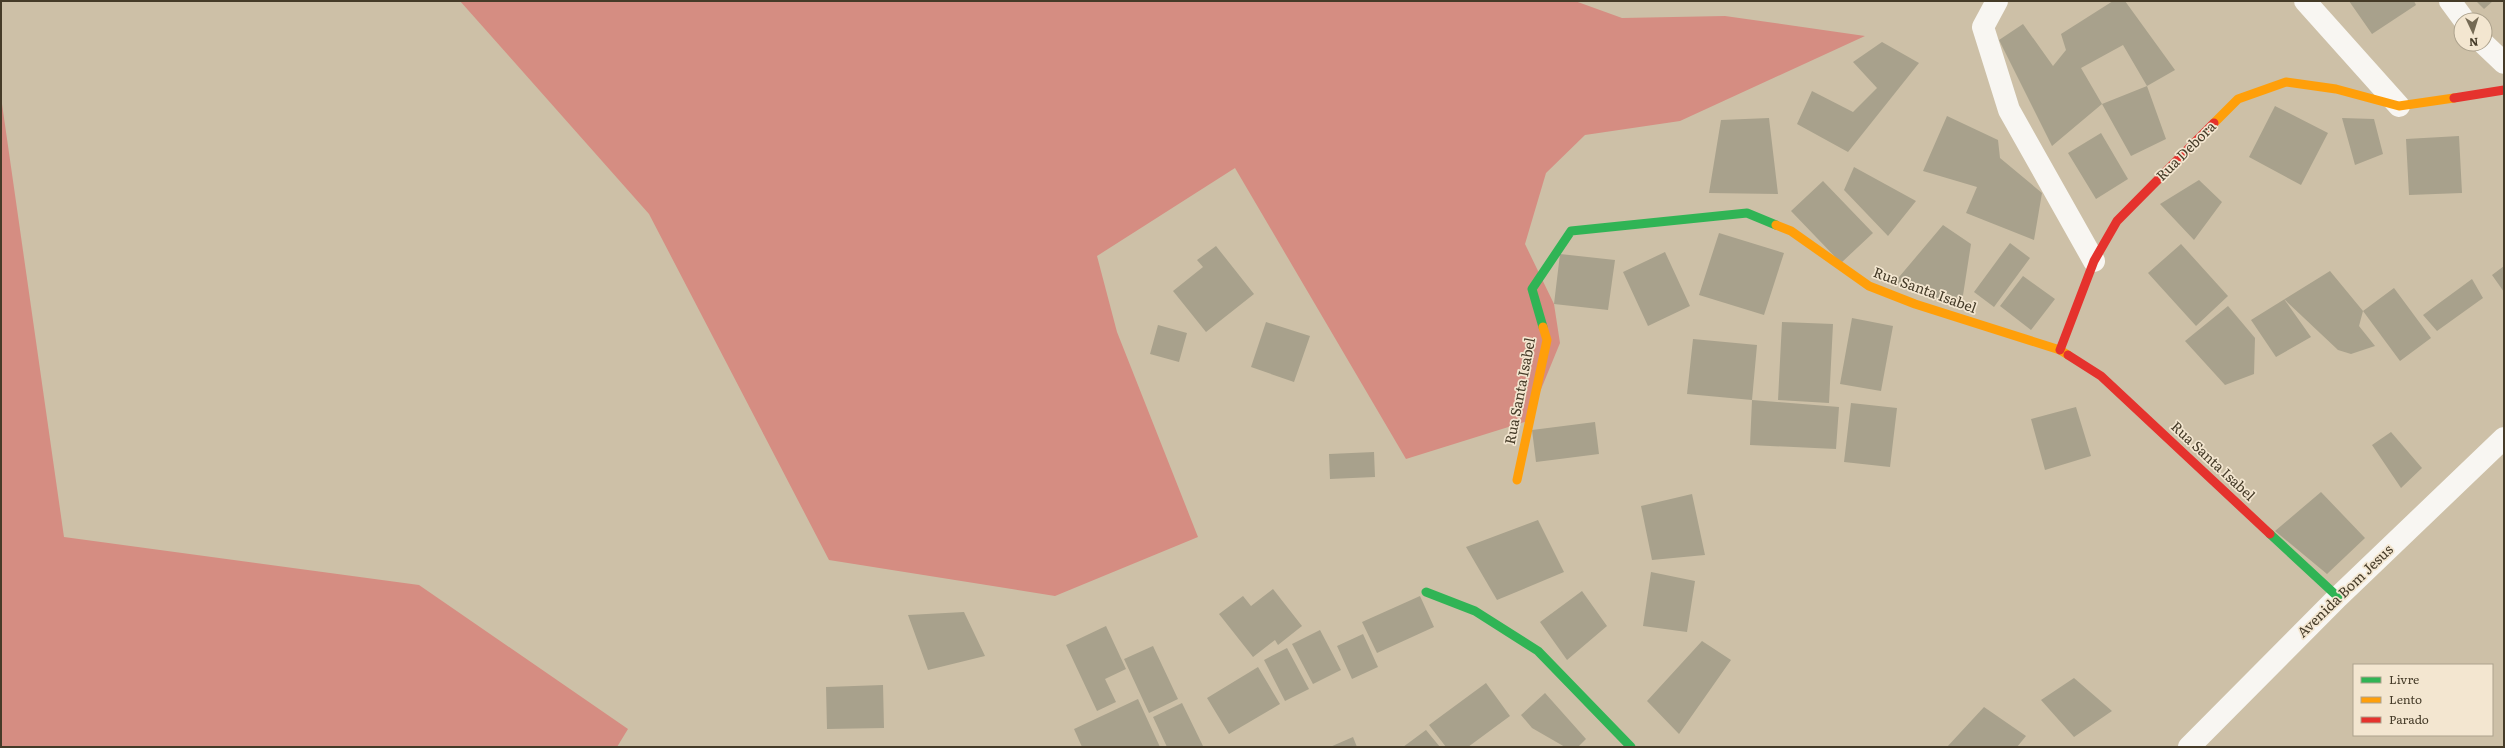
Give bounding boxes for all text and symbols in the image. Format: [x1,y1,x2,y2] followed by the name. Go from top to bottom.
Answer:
[2453,12,2493,52] north arrow
[2469,35,2479,51] text: N
[2151,116,2220,185] street label: Rua Debora
[1871,261,1980,317] street label: Rua Santa Isabel
[1499,335,1539,446] street label: Rua Santa Isabel
[2167,416,2260,505] street label: Rua Santa Isabel
[2292,539,2397,641] street label: Avenida Bom Jesus
[2353,664,2493,736] legend
[2389,670,2419,688] text: Livre
[2389,690,2422,708] text: Lento
[2389,710,2429,728] text: Parado

